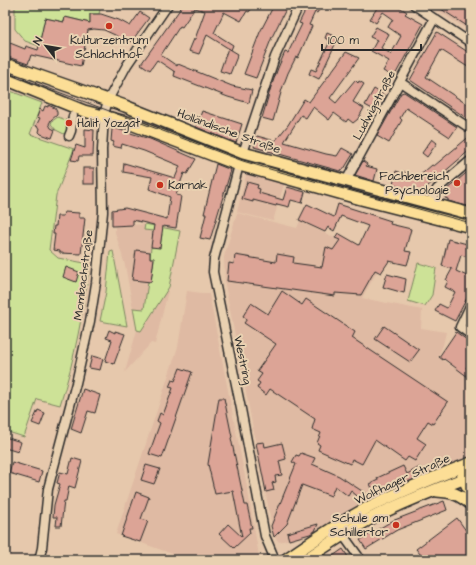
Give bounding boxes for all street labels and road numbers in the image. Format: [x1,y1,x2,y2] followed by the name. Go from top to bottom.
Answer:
[349,67,401,144] street label: Ludwigstraße
[175,105,283,158] street label: Holländische Straße
[70,228,98,321] street label: Mombachstraße
[228,334,256,386] street label: Westring
[352,450,454,510] street label: Wolfhager Straße

